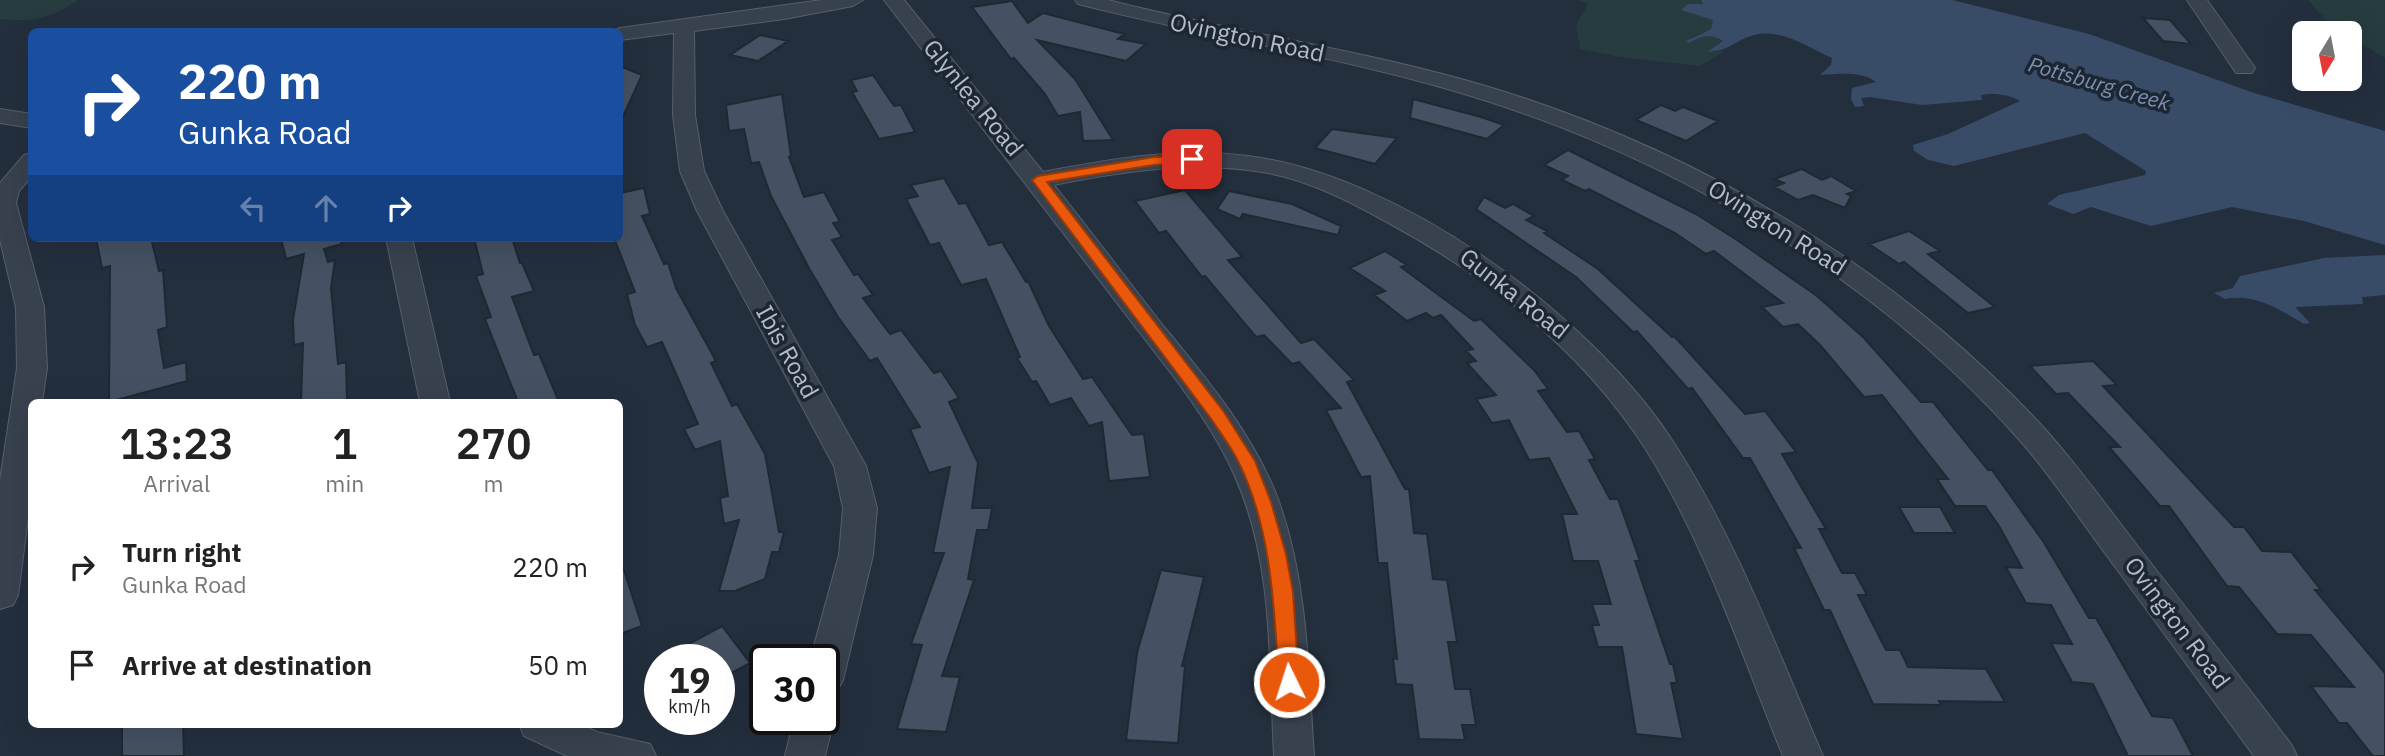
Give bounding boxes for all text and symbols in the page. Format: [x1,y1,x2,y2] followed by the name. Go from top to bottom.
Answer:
[1167,5,1327,69] street label: Ovington Road
[2292,21,2362,91] north arrow
[2292,21,2362,91] map controls
[917,32,1031,163] street label: Glynlea Road
[178,49,322,112] text: 220 m
[2025,49,2174,117] water label: Pottsburg Creek
[63,56,154,147] icon: right
[178,111,352,153] text: Gunka Road
[1162,129,1222,189] pin
[1173,140,1211,178] icon: arrive
[1702,172,1853,282] street label: Ovington Road
[234,189,272,227] icon: left
[307,189,345,227] icon: ahead
[380,189,418,227] icon: right
[1453,241,1576,346] street label: Gunka Road
[749,299,827,404] street label: Ibis Road
[120,416,234,471] text: 13:23
[332,416,357,471] text: 1
[456,416,531,471] text: 270
[143,468,210,498] text: Arrival
[325,468,364,498] text: min
[484,468,504,498] text: m
[122,535,241,569] text: Turn right
[63,548,101,586] icon: right
[512,550,588,584] text: 220 m
[2118,550,2238,695] street label: Ovington Road
[122,569,247,599] text: Gunka Road
[749,644,840,735] speed limit sign: 30
[1252,645,1326,719] position arrow
[63,646,101,684] icon: arrive
[122,648,372,682] text: Arrive at destination
[528,648,588,682] text: 50 m
[668,657,711,703] text: 19
[668,695,711,718] text: km/h

